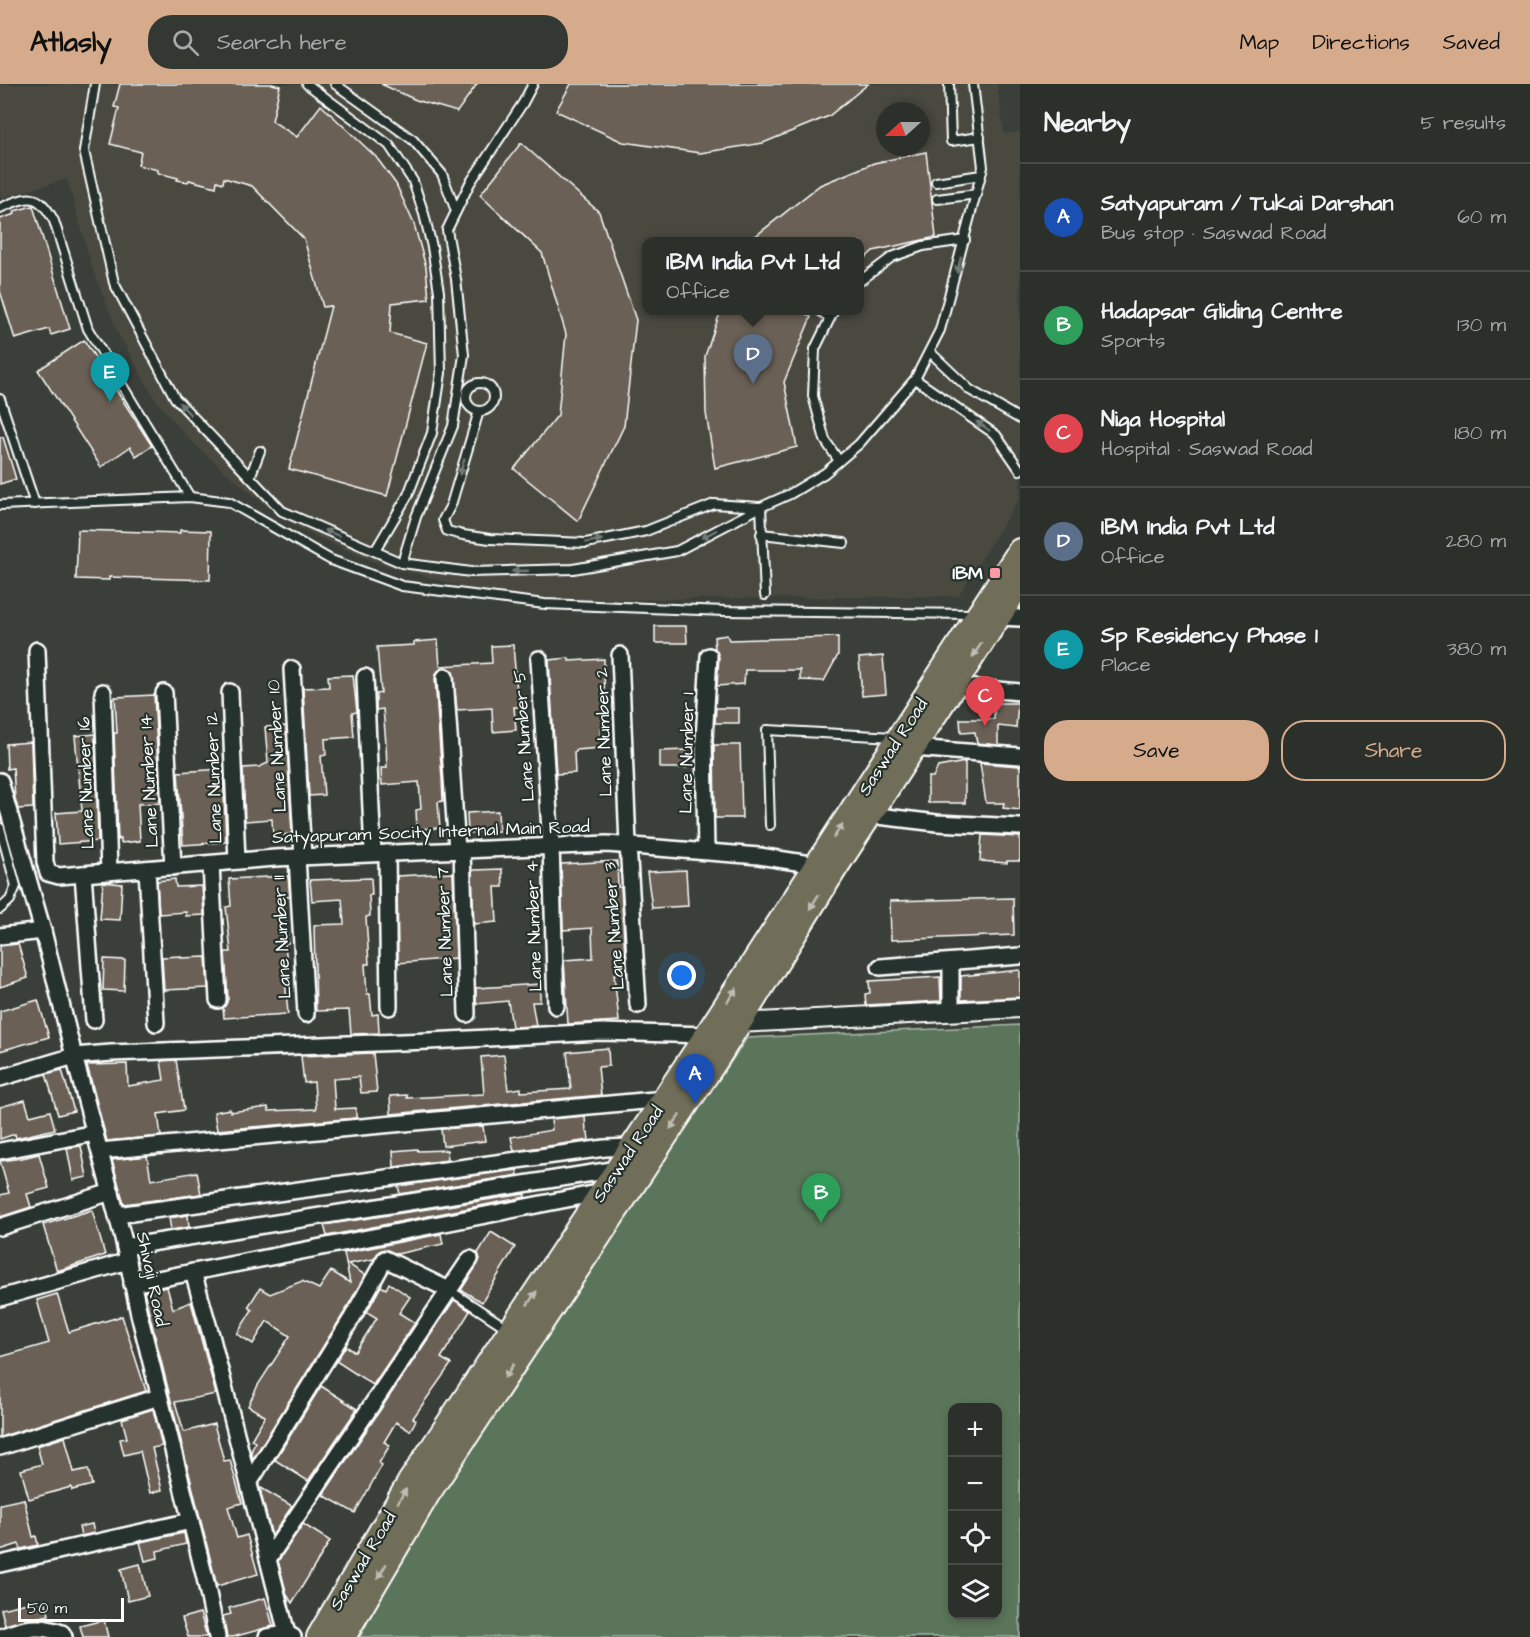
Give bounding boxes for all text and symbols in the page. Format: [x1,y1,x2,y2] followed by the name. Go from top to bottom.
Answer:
[148,15,568,69] search box
[30,23,112,62] text: Atlasly
[169,26,202,59] icon: search
[217,27,347,58] text: Search here
[1239,28,1279,57] text: Map
[1312,28,1410,57] text: Directions
[1443,28,1500,57] text: Saved
[876,102,930,156] north arrow
[1044,105,1131,141] text: Nearby
[1421,109,1506,137] text: 5 results
[1101,188,1393,219] text: Satyapuram / Tukai Darshan
[1057,203,1070,231] text: A
[1457,203,1506,231] text: 60 m
[1101,219,1326,247] text: Bus stop · Saswad Road
[642,237,864,315] popup
[666,247,840,278] text: IBM India Pvt Ltd
[953,256,963,274] one-way arrow
[666,278,730,306] text: Office
[1101,296,1343,327] text: Hadapsar Gliding Centre
[1056,311,1071,339] text: B
[1457,311,1506,339] text: 130 m
[1101,327,1165,355] text: Sports
[734,334,772,384] pin: D
[90,352,130,402] pin: E
[179,402,193,416] one-way arrow
[1101,404,1225,435] text: Niga Hospital
[1056,419,1071,447] text: C
[1454,419,1506,447] text: 180 m
[975,420,991,432] one-way arrow
[1101,435,1312,463] text: Hospital · Saswad Road
[457,458,466,476] one-way arrow
[1101,512,1274,543] text: IBM India Pvt Ltd
[1057,527,1070,555] text: D
[1445,527,1506,555] text: 280 m
[323,528,341,537] one-way arrow
[701,529,718,539] one-way arrow
[584,536,603,545] one-way arrow
[1101,543,1165,571] text: Office
[953,561,983,586] place label: IBM
[511,566,530,575] one-way arrow
[988,566,1002,580] marker: IBM
[1101,620,1318,651] text: Sp Residency Phase 1
[1058,635,1069,663] text: E
[1447,635,1506,663] text: 380 m
[971,642,982,658] one-way arrow
[1101,651,1151,679] text: Place
[589,666,619,797] street label: Lane Number 2
[507,669,541,803] street label: Lane Number 5
[966,676,1004,726] pin: C
[261,679,293,813] street label: Lane Number 10
[673,692,701,814] street label: Lane Number 1
[852,694,934,800] street label: Saswad Road
[199,711,229,844] street label: Lane Number 12
[133,714,165,848] street label: Lane Number 14
[71,716,101,850] street label: Lane Number 16
[1044,720,1269,781] button: Save
[1281,720,1506,781] button: Share
[272,814,590,851] street label: Satyapuram Socity Internal Main Road
[832,824,844,840] one-way arrow
[519,860,549,992] street label: Lane Number 4
[597,861,631,991] street label: Lane Number 3
[430,867,460,997] street label: Lane Number 7
[266,875,298,999] street label: Lane Number 11
[809,894,820,910] one-way arrow
[667,961,696,990] your location
[727,987,738,1004] one-way arrow
[676,1054,714,1104] pin: A
[587,1101,669,1207] street label: Saswad Road
[669,1113,681,1129] one-way arrow
[802,1174,840,1223] pin: B
[130,1229,174,1329] street label: Shivaji Road
[526,1291,538,1307] one-way arrow
[503,1363,515,1379] one-way arrow
[948,1403,1002,1619] map controls
[948,1403,1002,1457] button: +
[948,1457,1002,1511] button: −
[396,1488,407,1504] one-way arrow
[324,1507,402,1615] street label: Saswad Road
[948,1511,1002,1565] button: locate
[376,1563,387,1579] one-way arrow
[948,1565,1002,1619] button: layers
[18,1595,124,1622] scale bar
[27,1597,67,1619] text: 50 m

